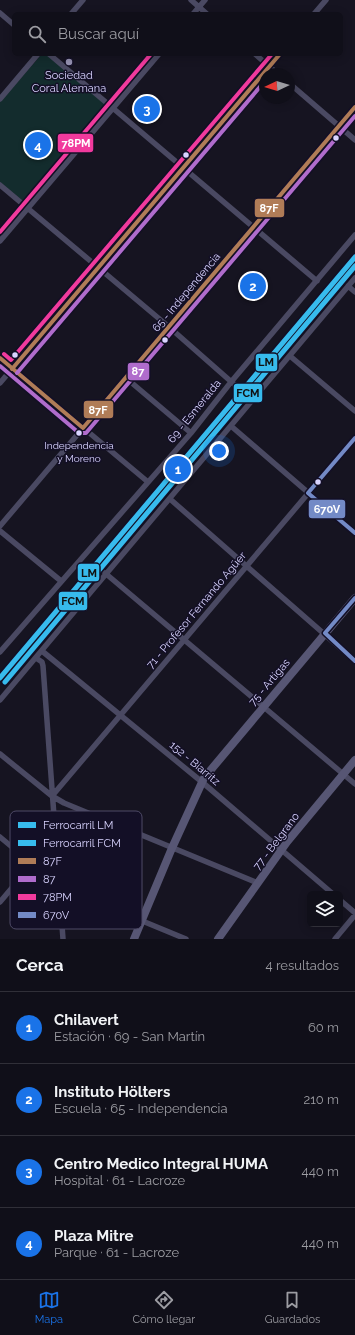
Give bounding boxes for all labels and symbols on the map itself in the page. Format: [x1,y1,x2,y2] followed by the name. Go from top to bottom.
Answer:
[64,57,74,67] marker: Sociedad Coral Alemana
[259,68,295,104] north arrow
[32,69,106,95] place label: Sociedad Coral Alemana
[134,94,160,124] pin: 3
[25,130,51,160] pin: 4
[57,133,94,153] line badge: 78PM
[331,133,341,143] unlabelled marker
[61,137,91,150] text: 78PM
[181,150,191,160] unlabelled marker
[254,198,285,218] line badge: 87F
[259,202,279,215] text: 87F
[150,250,223,334] street label: 65 - Independencia
[240,271,266,301] pin: 2
[160,335,170,345] unlabelled marker
[10,350,20,360] unlabelled marker
[255,353,278,372] line badge: LM
[258,356,274,369] text: LM
[127,362,150,381] line badge: 87
[132,365,145,378] text: 87
[165,377,224,446] street label: 69 - Esmeralda
[233,383,263,403] line badge: FCM
[236,387,260,400] text: FCM
[83,400,114,419] line badge: 87F
[88,404,108,417] text: 87F
[74,428,84,438] marker: Independencia y Moreno
[44,440,114,464] place label: Independencia y Moreno
[209,441,229,461] your location
[165,454,191,484] pin: 1
[313,477,323,487] unlabelled marker
[308,499,346,519] line badge: 670V
[314,503,341,516] text: 670V
[144,549,249,671] street label: 71 - Profesor Fernando Agüer
[77,563,100,582] line badge: LM
[81,567,97,580] text: LM
[58,591,88,611] line badge: FCM
[61,595,85,608] text: FCM
[246,656,293,708] street label: 75 - Artigas
[167,739,223,789] street label: 152 - Biarritz
[251,810,302,873] street label: 77 - Belgrano
[10,811,142,929] legend
[43,819,113,832] text: Ferrocarril LM
[43,837,121,850] text: Ferrocarril FCM
[43,855,62,868] text: 87F
[43,873,56,886] text: 87
[43,891,72,904] text: 78PM
[43,909,70,922] text: 670V

